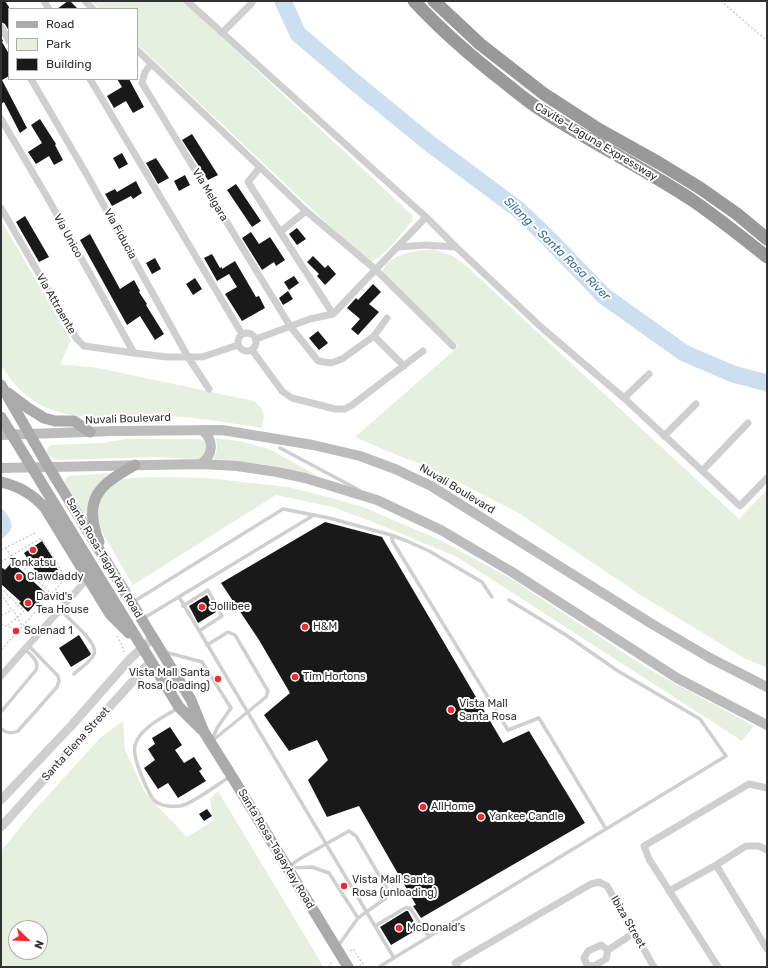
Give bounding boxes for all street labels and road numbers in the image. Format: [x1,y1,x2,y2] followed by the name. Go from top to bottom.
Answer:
[532,100,660,184] street label: Cavite–Laguna Expressway
[189,166,231,224] street label: Via Melgara
[101,206,139,262] street label: Via Fiducia
[51,212,85,260] street label: Via Unico
[33,271,79,337] street label: Via Attraente
[85,411,171,427] street label: Nuvali Boulevard
[417,461,497,517] street label: Nuvali Boulevard
[63,496,145,620] street label: Santa Rosa-Tagaytay Road
[39,704,113,784] street label: Santa Elena Street
[235,787,317,911] street label: Santa Rosa-Tagaytay Road
[608,893,648,951] street label: Ibiza Street

